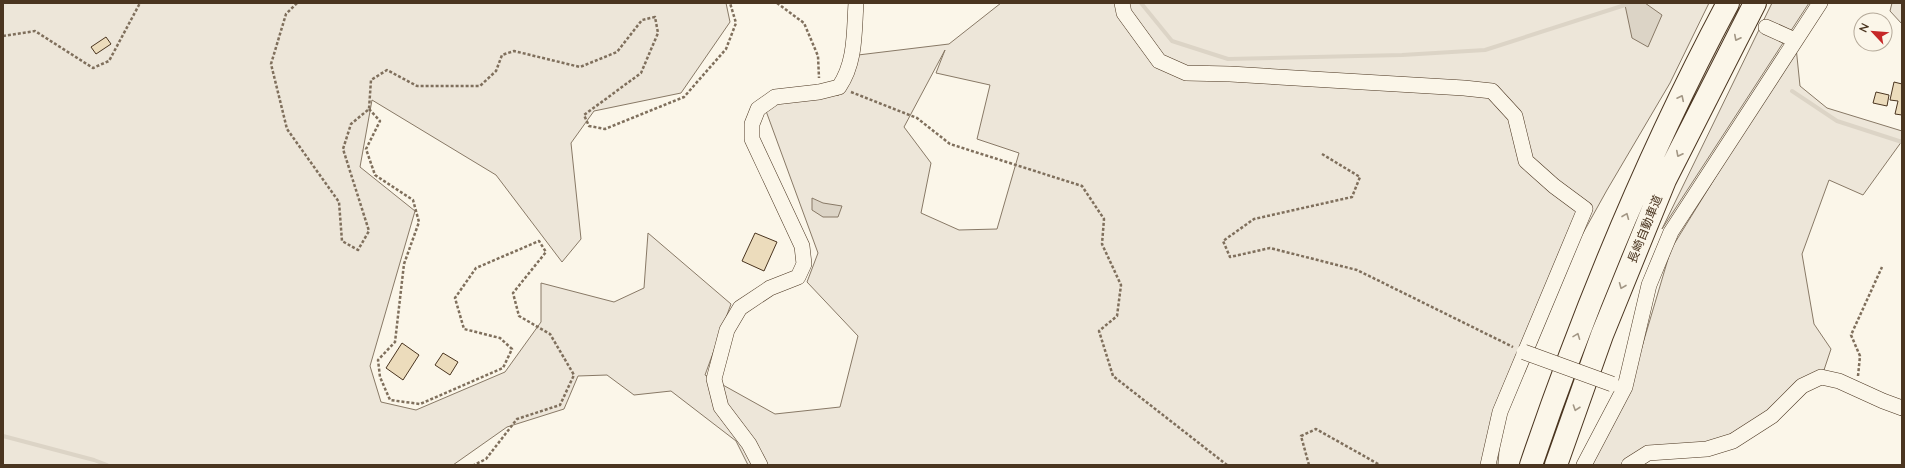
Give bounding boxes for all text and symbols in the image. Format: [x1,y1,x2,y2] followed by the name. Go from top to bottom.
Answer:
[1853,12,1893,52] north arrow
[1856,21,1871,34] text: N
[1734,33,1742,41] one-way arrow
[1676,94,1684,102] one-way arrow
[1676,150,1683,157] one-way arrow
[1624,193,1665,265] street label: 長崎自動車道
[1621,212,1629,220] one-way arrow
[1618,283,1626,290] one-way arrow
[1573,333,1581,340] one-way arrow
[1573,404,1581,411] one-way arrow

